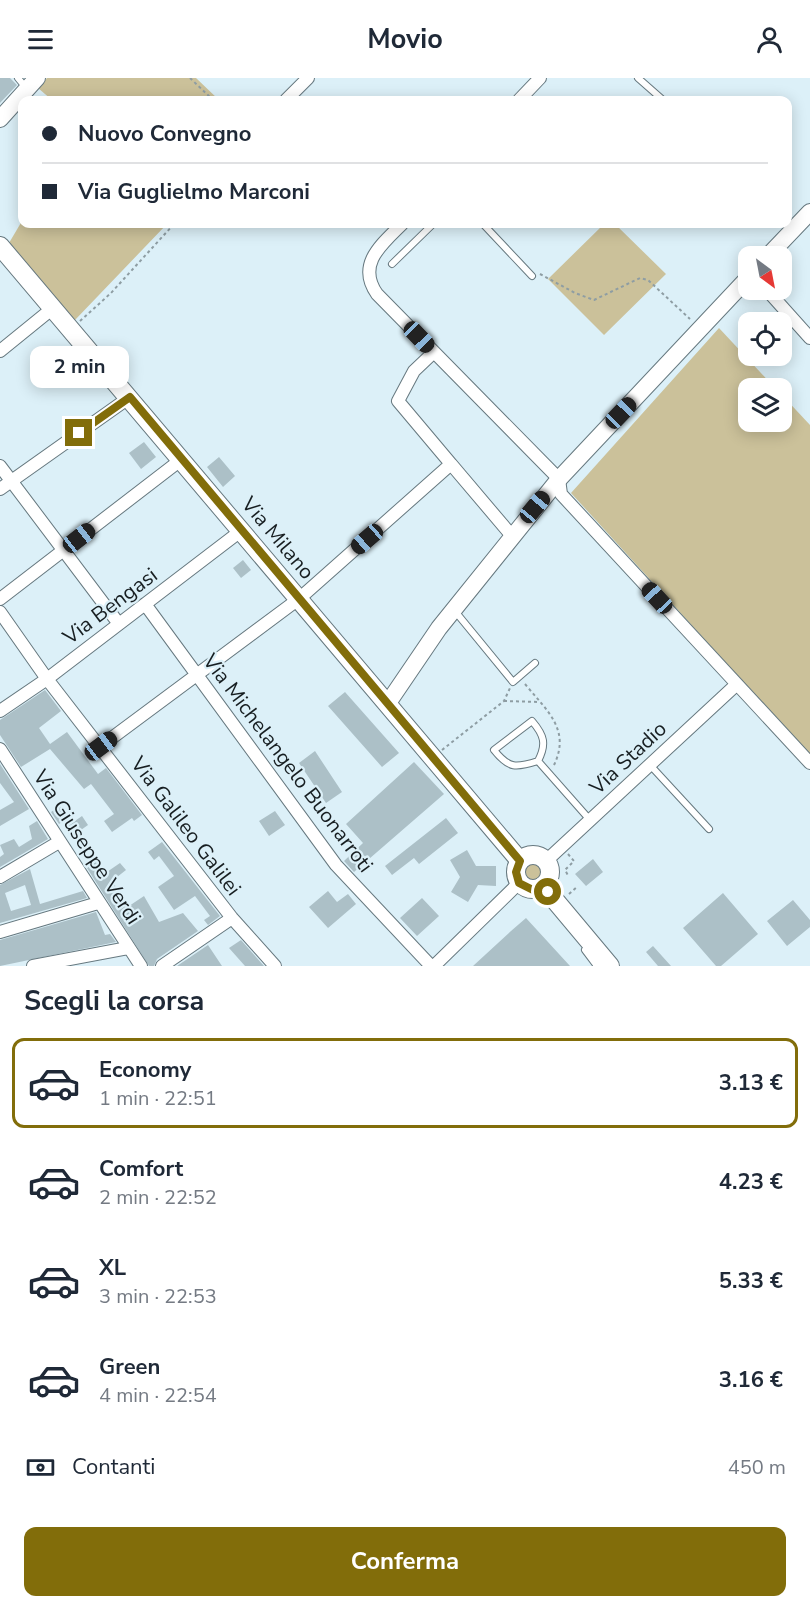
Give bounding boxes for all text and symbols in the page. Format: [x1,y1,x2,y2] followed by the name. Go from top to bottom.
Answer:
[367,21,443,58] text: Movio
[24,23,57,56] icon: menu
[753,23,786,56] icon: person
[78,119,251,149] text: Nuovo Convegno
[78,177,310,207] text: Via Guglielmo Marconi
[738,246,792,300] north arrow
[738,246,792,432] map controls
[738,312,792,366] button: locate
[400,318,438,356] car
[29,346,128,388] callout: 2 min
[54,353,105,380] text: 2 min
[738,378,792,432] button: layers
[602,394,640,432] car
[65,419,92,446] route end
[517,487,553,527] car
[235,490,321,585] street label: Via Milano
[59,520,99,556] car
[348,520,386,558] car
[56,561,163,651] street label: Via Bengasi
[638,579,676,617] car
[196,647,379,878] street label: Via Michelangelo Buonarroti
[583,715,673,802] street label: Via Stadio
[81,728,121,764] car
[124,750,248,901] street label: Via Galileo Galilei
[26,763,147,930] street label: Via Giuseppe Verdi
[534,878,561,905] route start
[24,983,204,1020] text: Scegli la corsa
[99,1055,191,1085] text: Economy
[27,1056,81,1110] icon: car
[719,1068,783,1098] text: 3.13 €
[99,1085,217,1112] text: 1 min · 22:51
[99,1154,183,1184] text: Comfort
[27,1155,81,1209] icon: car
[719,1167,783,1197] text: 4.23 €
[99,1184,217,1211] text: 2 min · 22:52
[99,1253,126,1283] text: XL
[27,1254,81,1308] icon: car
[719,1266,783,1296] text: 5.33 €
[99,1283,217,1310] text: 3 min · 22:53
[99,1352,160,1382] text: Green
[27,1353,81,1407] icon: car
[719,1365,783,1395] text: 3.16 €
[99,1382,217,1409] text: 4 min · 22:54
[24,1451,57,1484] icon: cash
[72,1452,155,1482] text: Contanti
[728,1454,786,1481] text: 450 m
[24,1527,786,1596] button: Conferma

